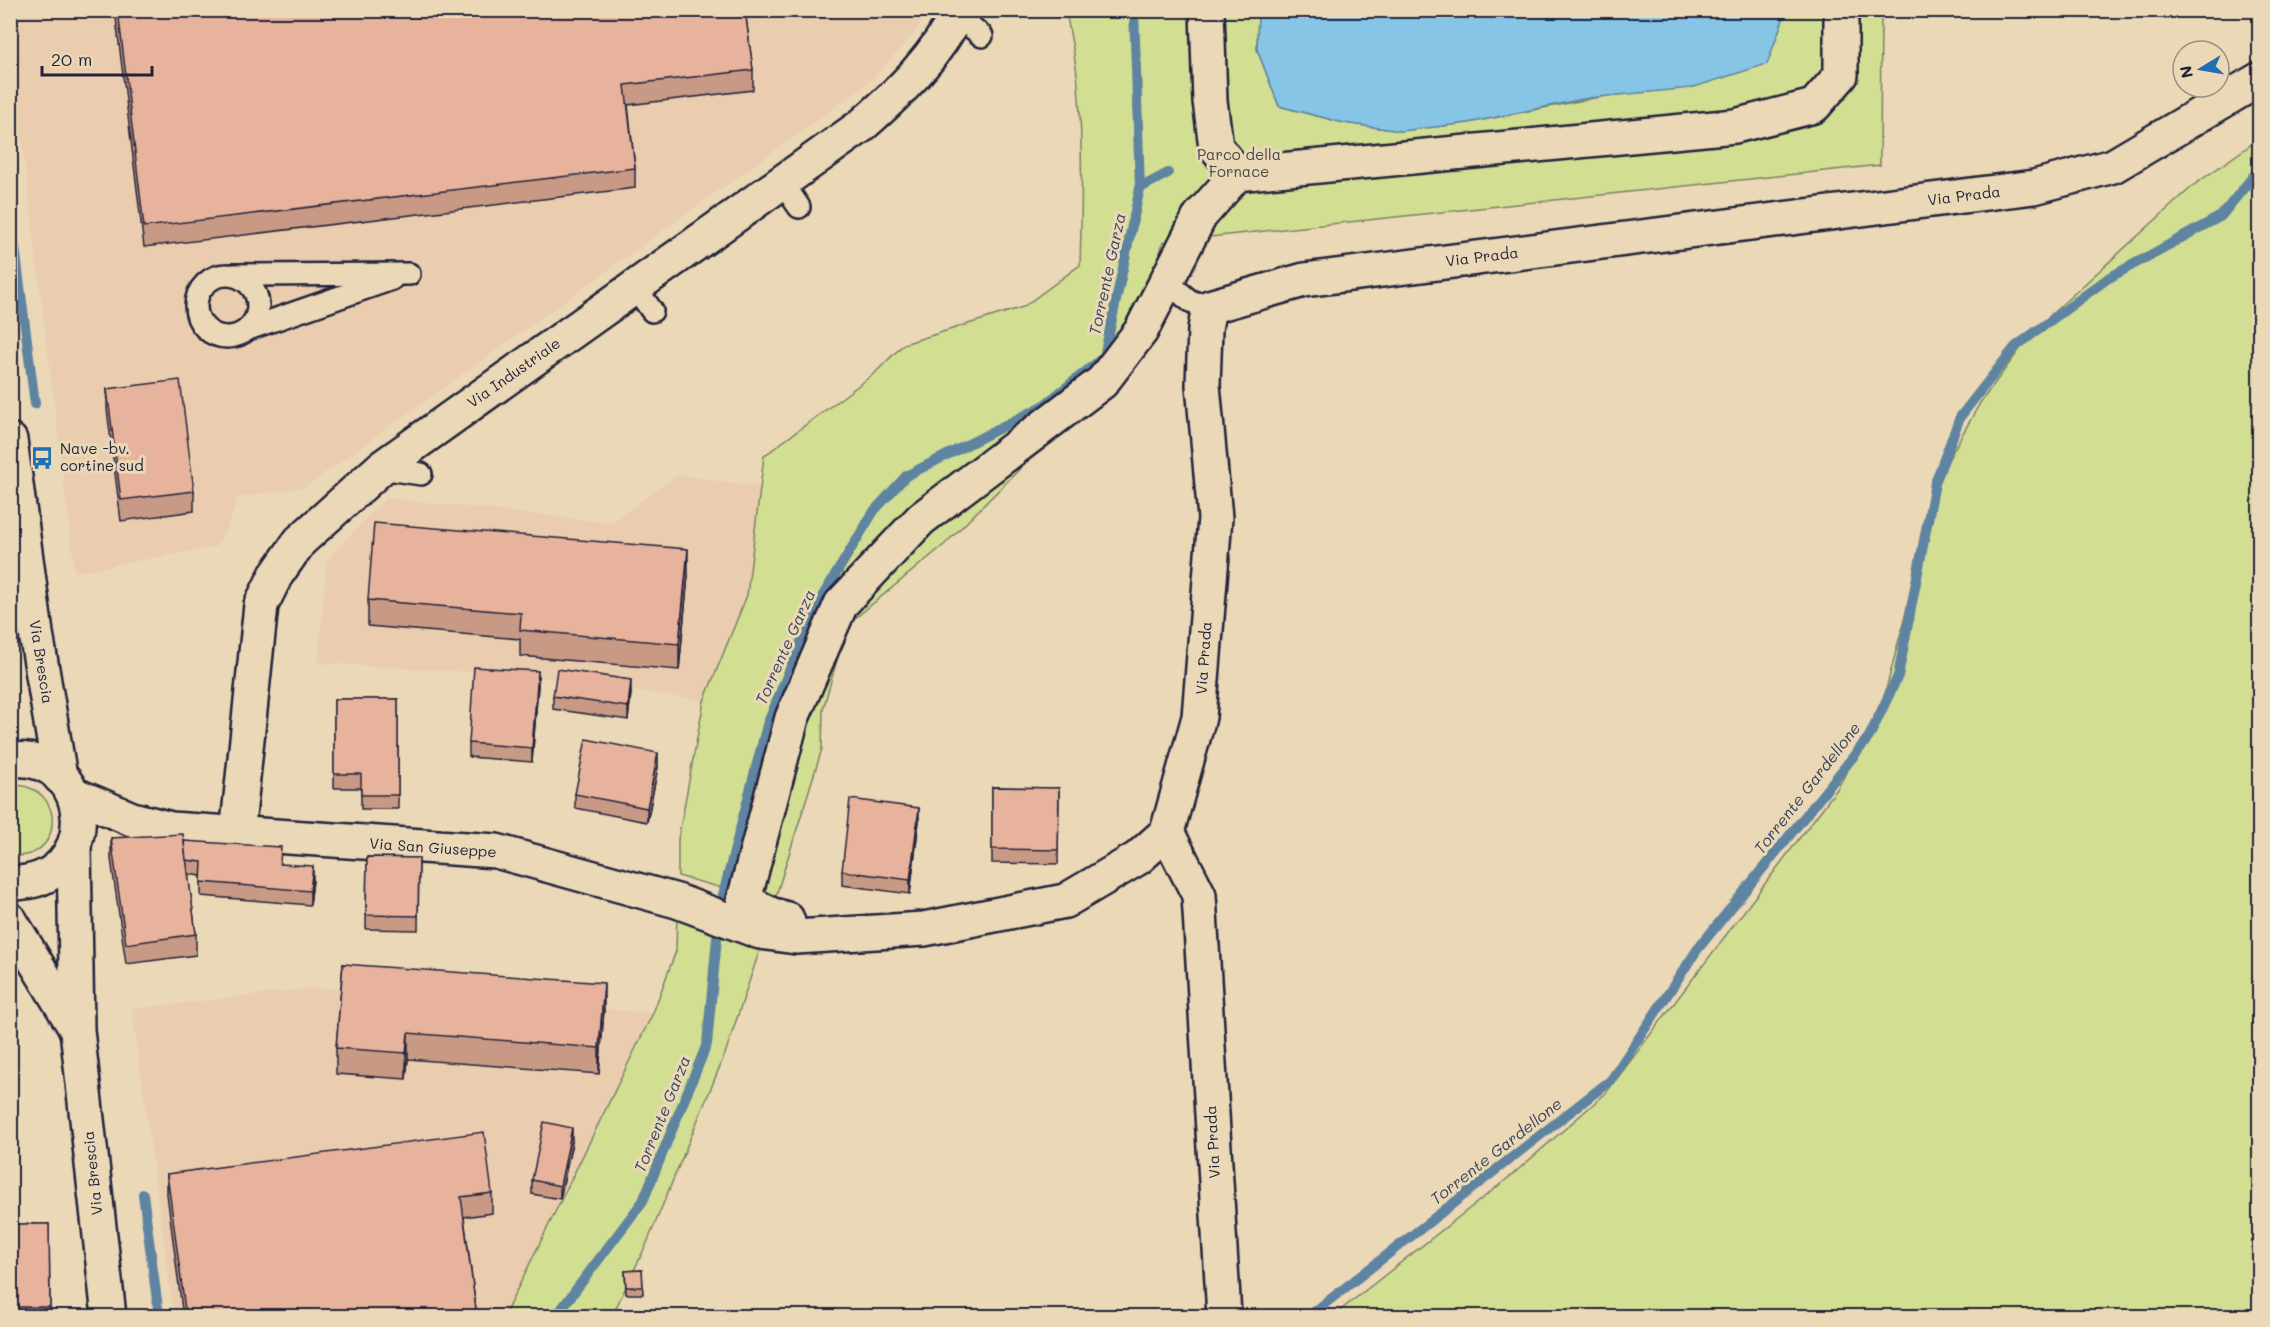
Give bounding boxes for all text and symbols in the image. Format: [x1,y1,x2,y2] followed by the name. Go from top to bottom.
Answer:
[42,39,152,77] scale bar
[2171,39,2231,99] north arrow
[51,47,92,71] text: 20 m
[2174,64,2197,80] text: N
[1197,144,1281,181] park label: Parco della Fornace
[1926,181,2001,209] street label: Via Prada
[1083,211,1130,337] water label: Torrente Garza
[1444,242,1519,270] street label: Via Prada
[463,333,564,412] street label: Via Industriale
[60,438,144,475] place label: Nave -bv. cortine sud
[29,445,55,471] bus stop icon: Nave -bv. cortine sud
[750,586,819,708] water label: Torrente Garza
[25,619,58,705] street label: Via Brescia
[1190,621,1216,695] street label: Via Prada
[1749,718,1865,858] water label: Torrente Gardellone
[369,833,497,861] street label: Via San Giuseppe
[629,1052,695,1175] water label: Torrente Garza
[1426,1093,1566,1209] water label: Torrente Gardellone
[1200,1105,1224,1179] street label: Via Prada
[78,1130,106,1216] street label: Via Brescia

